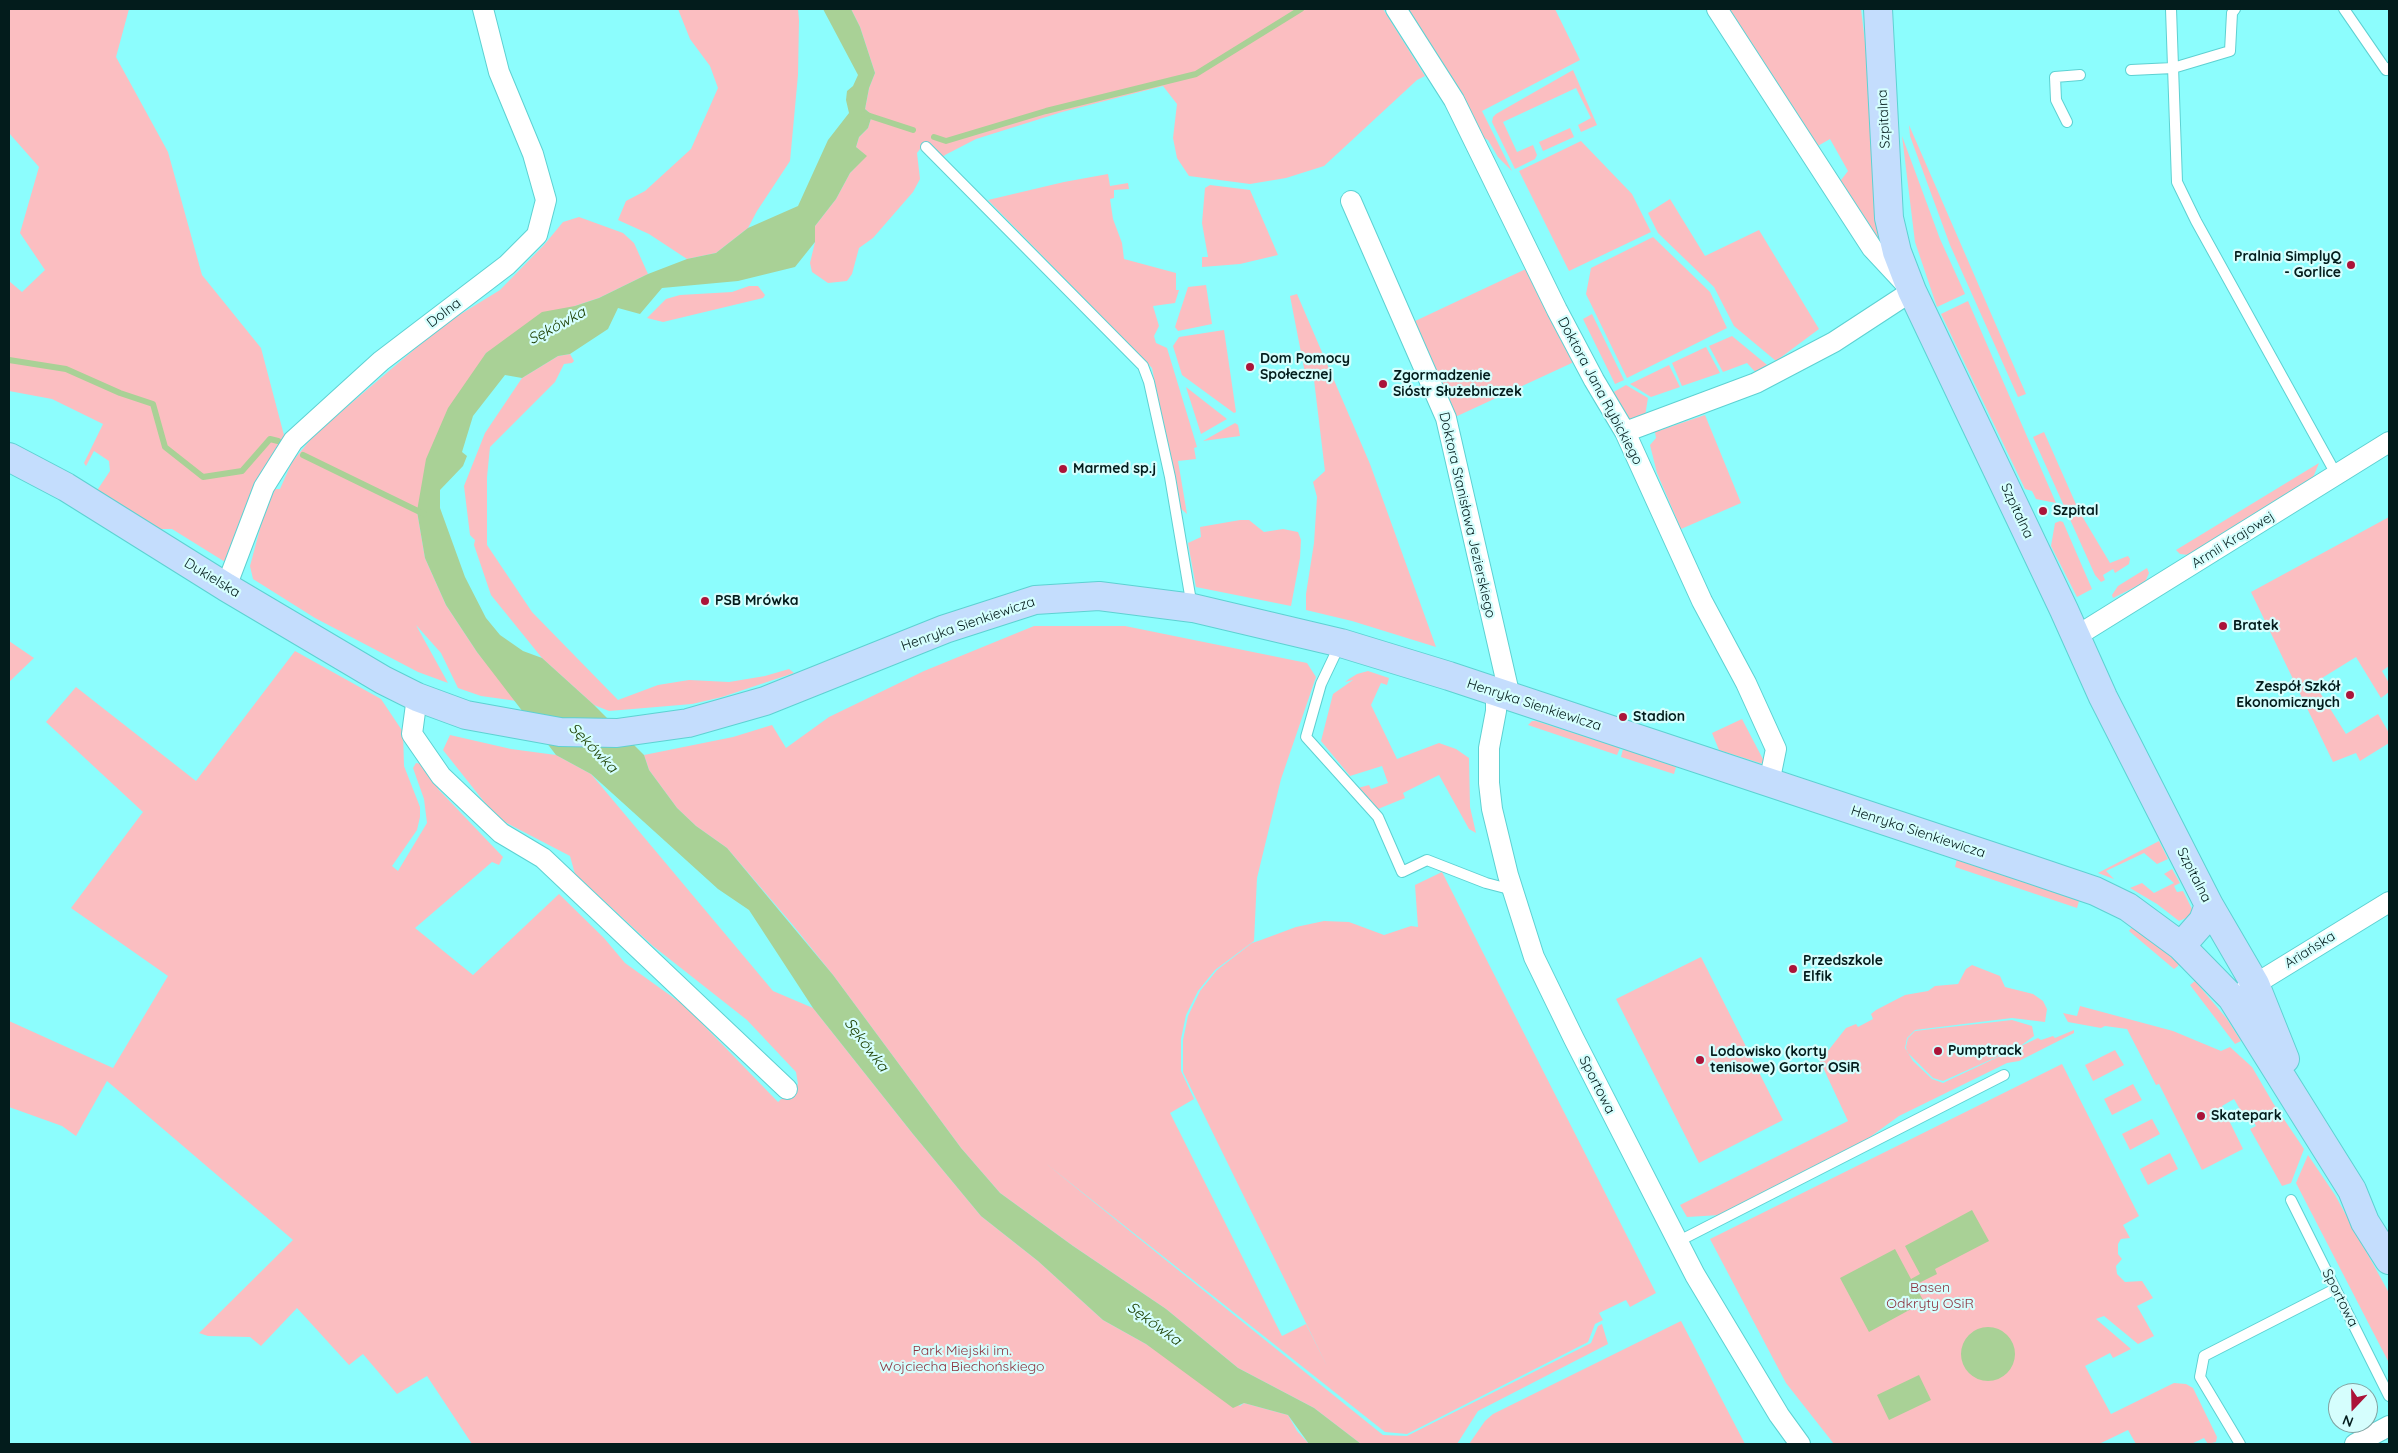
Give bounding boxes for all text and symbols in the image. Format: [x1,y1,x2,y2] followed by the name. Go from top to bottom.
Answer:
[1874,89,1894,149] street label: Szpitalna
[2234,249,2341,282] place label: Pralnia SimplyQ - Gorlice
[2345,259,2357,271] marker: Pralnia SimplyQ - Gorlice
[424,295,464,331] street label: Dolna
[525,303,589,349] water label: Sękówka
[1554,314,1646,468] street label: Doktora Jana Rybickiego
[1260,351,1350,384] place label: Dom Pomocy Społecznej
[1244,361,1256,373] marker: Dom Pomocy Społecznej
[1393,368,1522,401] place label: Zgormadzenie Sióstr Służebniczek
[1377,378,1389,390] marker: Zgormadzenie Sióstr Służebniczek
[1435,410,1499,620] street label: Doktora Stanisława Jezierskiego
[1073,461,1156,477] place label: Marmed sp.j
[1057,463,1069,475] marker: Marmed sp.j
[1997,481,2037,541] street label: Szpitalna
[2053,503,2099,519] place label: Szpital
[2037,505,2049,517] marker: Szpital
[2188,508,2278,572] street label: Armii Krajowej
[181,555,243,601] street label: Dukielska
[715,593,799,609] place label: PSB Mrówka
[899,593,1037,655] street label: Henryka Sienkiewicza
[699,595,711,607] marker: PSB Mrówka
[2233,618,2279,634] place label: Bratek
[2217,620,2229,632] marker: Bratek
[1465,675,1603,735] street label: Henryka Sienkiewicza
[2236,679,2340,712] place label: Zespół Szkół Ekonomicznych
[2344,689,2356,701] marker: Zespół Szkół Ekonomicznych
[1633,709,1685,725] place label: Stadion
[1617,711,1629,723] marker: Stadion
[565,719,621,777] water label: Sękówka
[1849,802,1987,862] street label: Henryka Sienkiewicza
[2173,845,2215,905] street label: Szpitalna
[2282,928,2338,972] street label: Ariańska
[1803,953,1883,986] place label: Przedszkole Elfik
[1787,963,1799,975] marker: Przedszkole Elfik
[840,1015,892,1075] water label: Sękówka
[1948,1043,2022,1059] place label: Pumptrack
[1710,1044,1860,1076] place label: Lodowisko (korty tenisowe) Gortor OSiR
[1932,1045,1944,1057] marker: Pumptrack
[1575,1053,1619,1117] street label: Sportowa
[1694,1054,1706,1066] marker: Lodowisko (korty tenisowe) Gortor OSiR
[2211,1108,2282,1124] place label: Skatepark
[2195,1110,2207,1122] marker: Skatepark
[2318,1266,2362,1330] street label: Sportowa
[1886,1280,1974,1312] park label: Basen Odkryty OSiR
[1123,1298,1185,1350] water label: Sękówka
[880,1343,1044,1375] park label: Park Miejski im. Wojciecha Biechońskiego
[2328,1383,2378,1433] north arrow
[2340,1411,2356,1431] text: N

